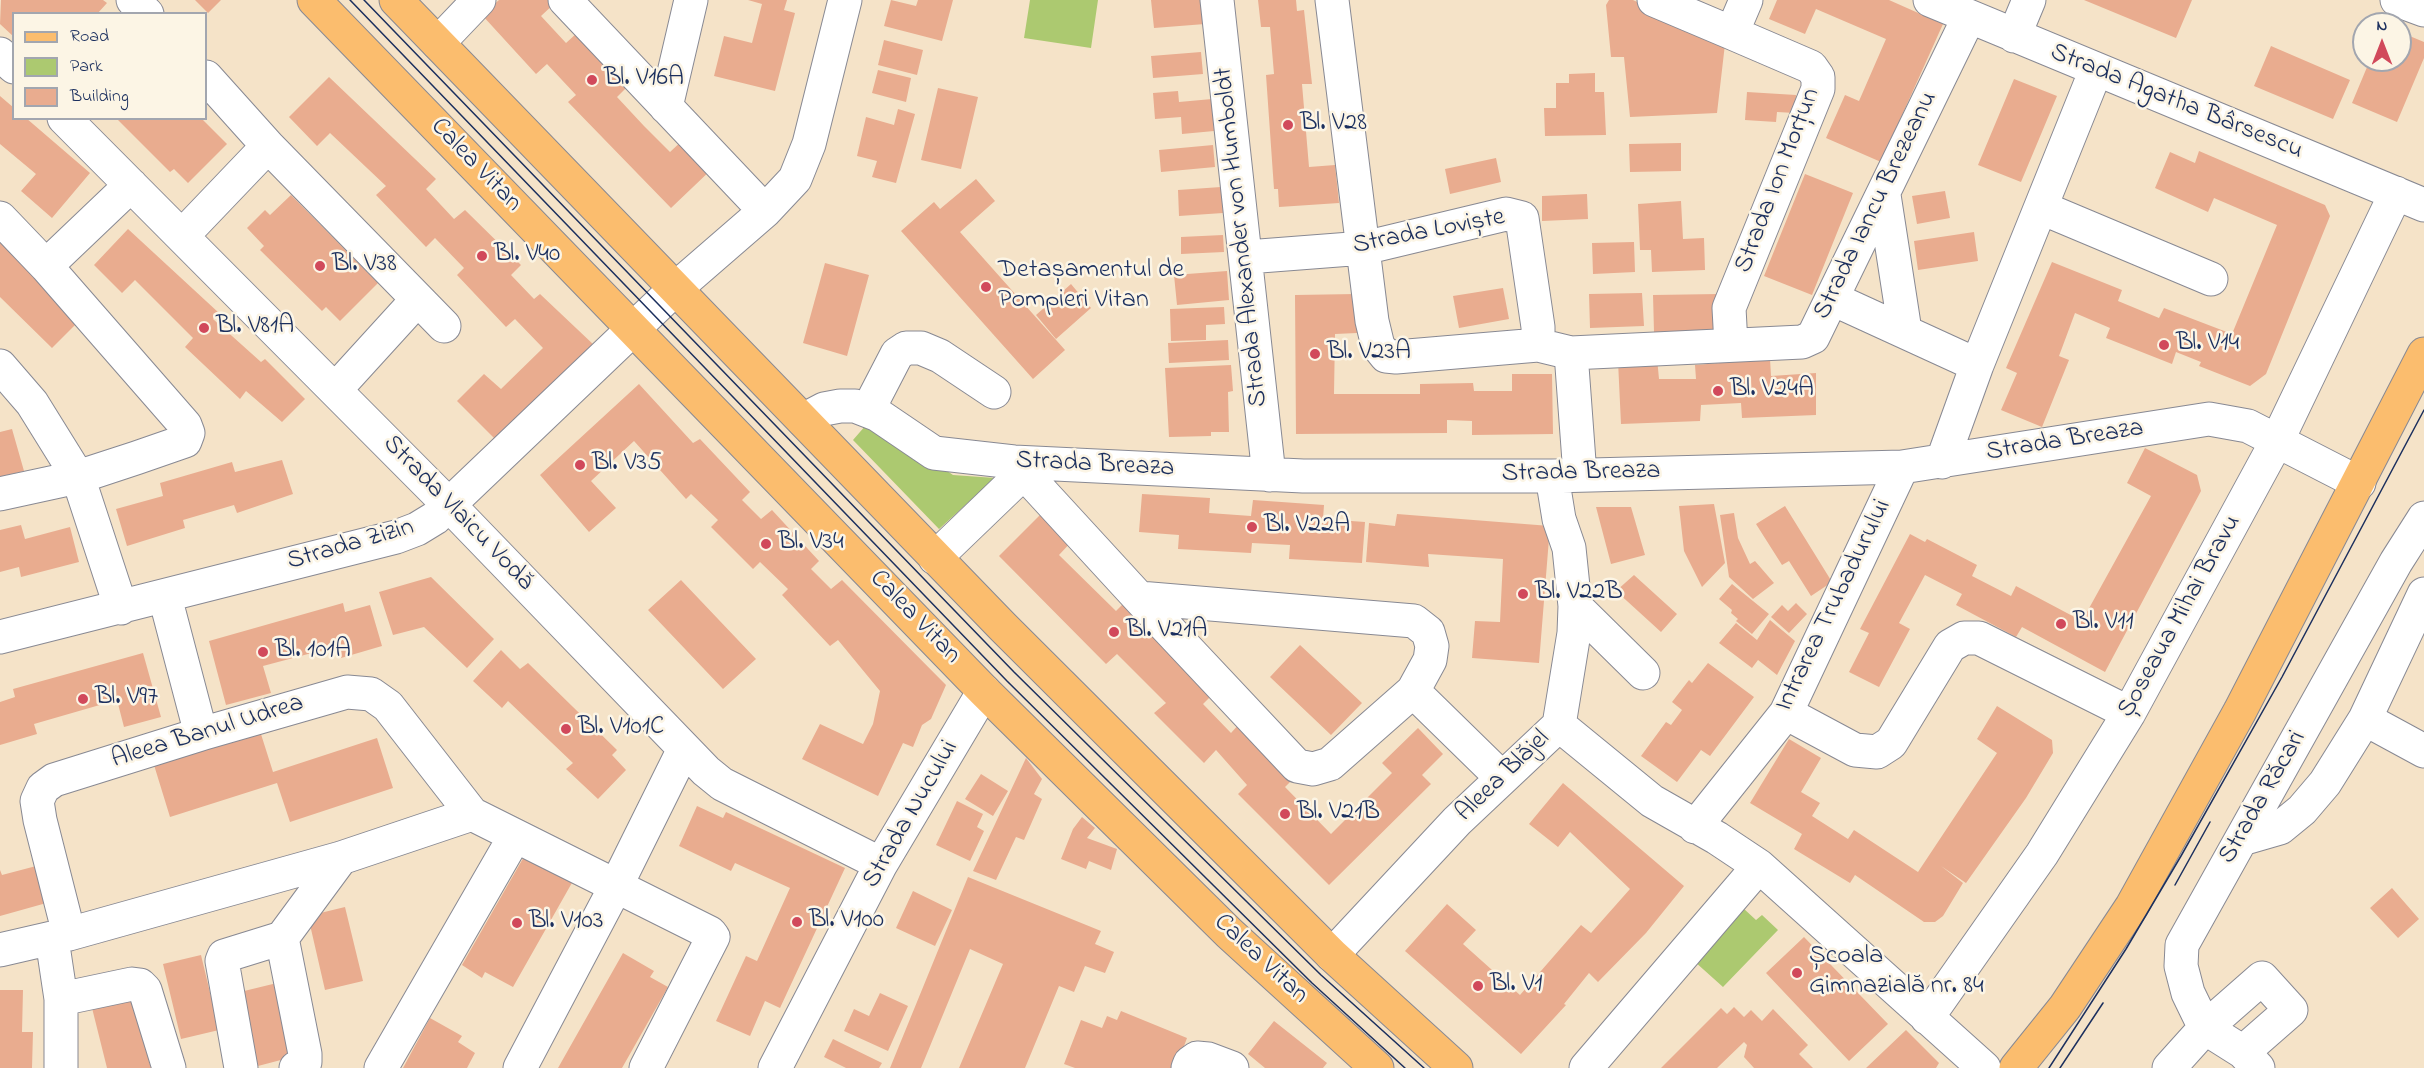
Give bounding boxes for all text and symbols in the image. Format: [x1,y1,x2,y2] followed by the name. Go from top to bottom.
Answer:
[12,12,207,120] legend
[2352,12,2412,72] north arrow
[2377,14,2387,38] text: N
[70,24,109,50] text: Road
[2045,38,2307,168] street label: Strada Agatha Bârsescu
[70,54,103,80] text: Park
[604,64,684,96] place label: Bl. V16A
[1210,66,1276,408] street label: Strada Alexander von Humboldt
[585,73,599,87] marker: Bl. V16A
[70,84,129,110] text: Building
[1729,84,1829,278] street label: Strada Ion Morțun
[1808,87,1946,325] street label: Strada Iancu Brezeanu
[1300,109,1367,141] place label: Bl. V28
[423,112,527,220] street label: Calea Vitan
[1281,118,1295,132] marker: Bl. V28
[1350,203,1508,263] street label: Strada Loviște
[494,240,560,272] place label: Bl. V40
[475,249,489,263] marker: Bl. V40
[332,250,397,282] place label: Bl. V38
[998,256,1184,318] place label: Detașamentul de Pompieri Vitan
[313,259,327,273] marker: Bl. V38
[979,280,993,294] marker: Detașamentul de Pompieri Vitan
[216,312,294,344] place label: Bl. V81A
[197,321,211,335] marker: Bl. V81A
[2176,329,2239,361] place label: Bl. V14
[1327,338,1411,370] place label: Bl. V23A
[2157,338,2171,352] marker: Bl. V14
[1308,347,1322,361] marker: Bl. V23A
[1730,375,1814,407] place label: Bl. V24A
[1711,384,1725,398] marker: Bl. V24A
[1984,414,2146,470] street label: Strada Breaza
[375,430,539,598] street label: Strada Vlaicu Vodă
[1015,446,1175,486] street label: Strada Breaza
[592,449,662,481] place label: Bl. V35
[1501,457,1661,491] street label: Strada Breaza
[573,458,587,472] marker: Bl. V35
[1770,495,1900,717] street label: Intrarea Trubadurului
[2112,510,2250,724] street label: Șoseaua Mihai Bravu
[1264,511,1350,543] place label: Bl. V22A
[284,513,418,579] street label: Strada Zizin
[1245,520,1259,534] marker: Bl. V22A
[778,528,844,560] place label: Bl. V34
[759,537,773,551] marker: Bl. V34
[862,564,966,672] street label: Calea Vitan
[1535,578,1623,610] place label: Bl. V22B
[1516,587,1530,601] marker: Bl. V22B
[2073,608,2134,640] place label: Bl. V11
[1126,616,1208,648] place label: Bl. V21A
[2054,617,2068,631] marker: Bl. V11
[1107,625,1121,639] marker: Bl. V21A
[275,636,351,668] place label: Bl. 101A
[256,645,270,659] marker: Bl. 101A
[95,683,158,715] place label: Bl. V97
[108,689,308,777] street label: Aleea Banul Udrea
[76,692,90,706] marker: Bl. V97
[578,713,664,745] place label: Bl. V101C
[559,722,573,736] marker: Bl. V101C
[1450,724,1558,830] street label: Aleea Blăjel
[2213,726,2315,870] street label: Strada Răcari
[857,736,967,894] street label: Strada Nucului
[1297,798,1380,830] place label: Bl. V21B
[1278,807,1292,821] marker: Bl. V21B
[809,906,884,938] place label: Bl. V100
[529,907,604,939] place label: Bl. V103
[1206,908,1314,1012] street label: Calea Vitan
[790,915,804,929] marker: Bl. V100
[510,916,524,930] marker: Bl. V103
[1809,942,1984,1004] place label: Școala Gimnazială nr. 84
[1790,966,1804,980] marker: Școala Gimnazială nr. 84
[1490,970,1543,1002] place label: Bl. V1
[1471,979,1485,993] marker: Bl. V1

